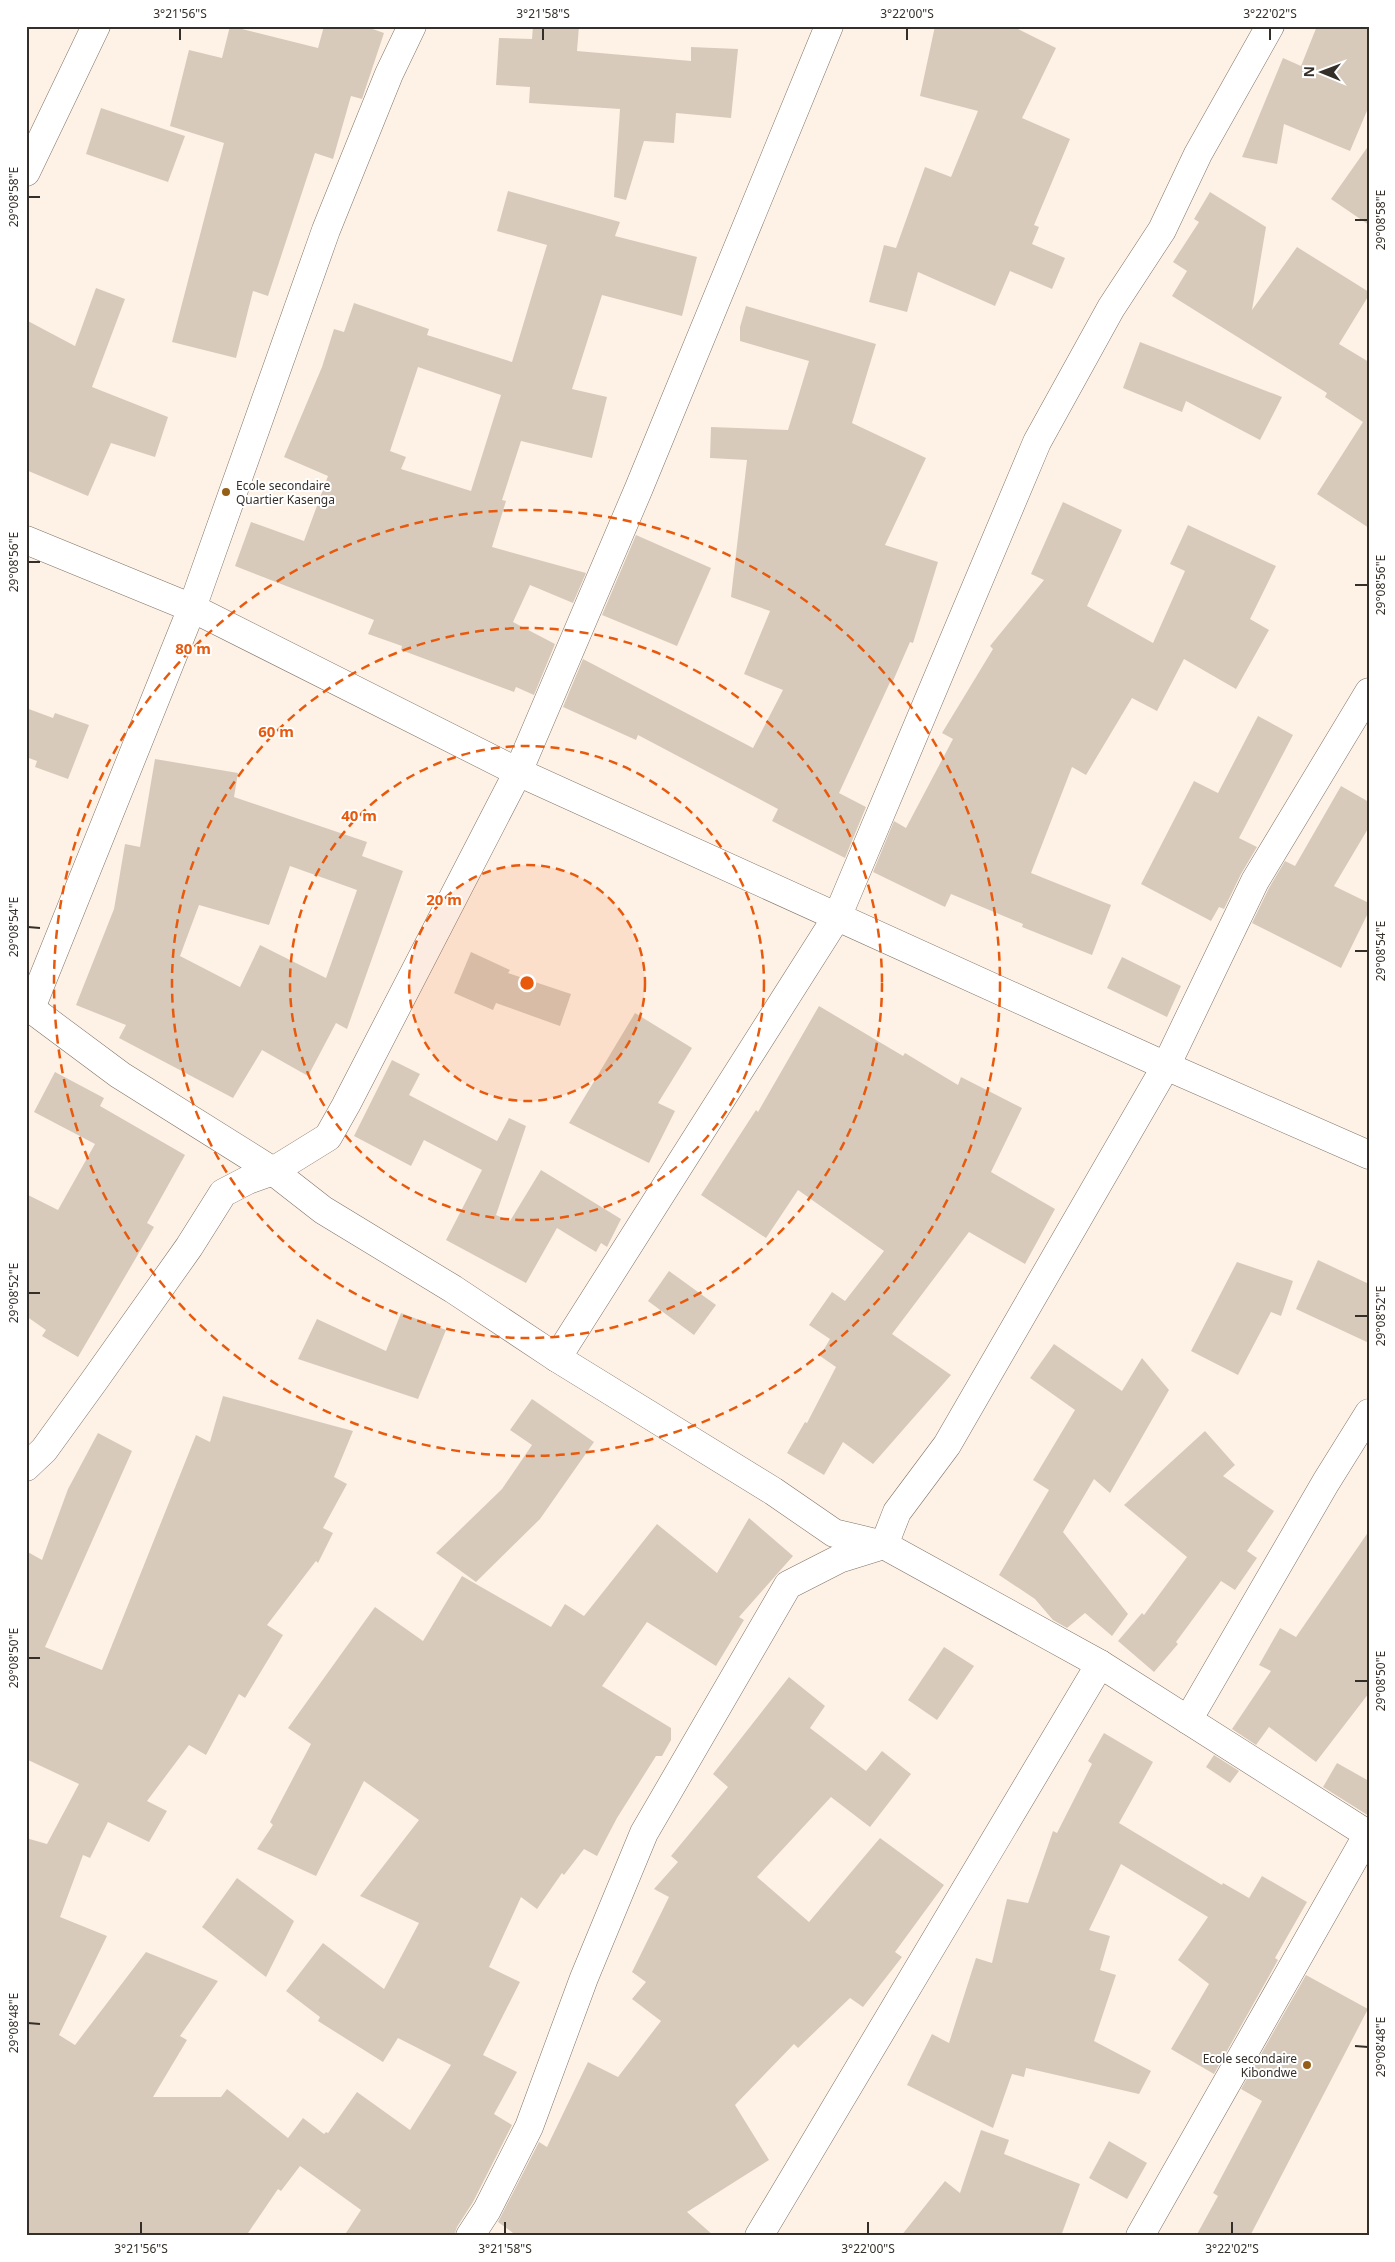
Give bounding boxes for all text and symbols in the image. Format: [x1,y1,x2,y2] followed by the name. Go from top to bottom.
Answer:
[153,5,207,22] text: 3°21'56"S
[516,5,570,22] text: 3°21'58"S
[880,5,934,22] text: 3°22'00"S
[1243,5,1297,22] text: 3°22'02"S
[1298,48,1348,98] north arrow
[1299,66,1318,78] text: N
[5,167,22,227] text: 29°08'58"E
[1372,190,1389,250] text: 29°08'58"E
[236,477,335,508] place label: Ecole secondaire Quartier Kasenga
[220,486,232,498] marker: Ecole secondaire Quartier Kasenga
[5,532,22,592] text: 29°08'56"E
[1372,555,1389,615] text: 29°08'56"E
[175,638,211,658] text: 80 m
[258,721,294,741] text: 60 m
[341,805,377,825] text: 40 m
[426,889,462,909] text: 20 m
[5,897,22,957] text: 29°08'54"E
[1372,921,1389,981] text: 29°08'54"E
[518,974,536,992] centre of rings
[5,1263,22,1323] text: 29°08'52"E
[1372,1286,1389,1346] text: 29°08'52"E
[5,1628,22,1688] text: 29°08'50"E
[1372,1651,1389,1711] text: 29°08'50"E
[5,1993,22,2053] text: 29°08'48"E
[1372,2017,1389,2077] text: 29°08'48"E
[1203,2050,1297,2081] place label: Ecole secondaire Kibondwe
[1301,2059,1313,2071] marker: Ecole secondaire Kibondwe
[114,2240,168,2257] text: 3°21'56"S
[478,2240,532,2257] text: 3°21'58"S
[841,2240,895,2257] text: 3°22'00"S
[1205,2240,1259,2257] text: 3°22'02"S

